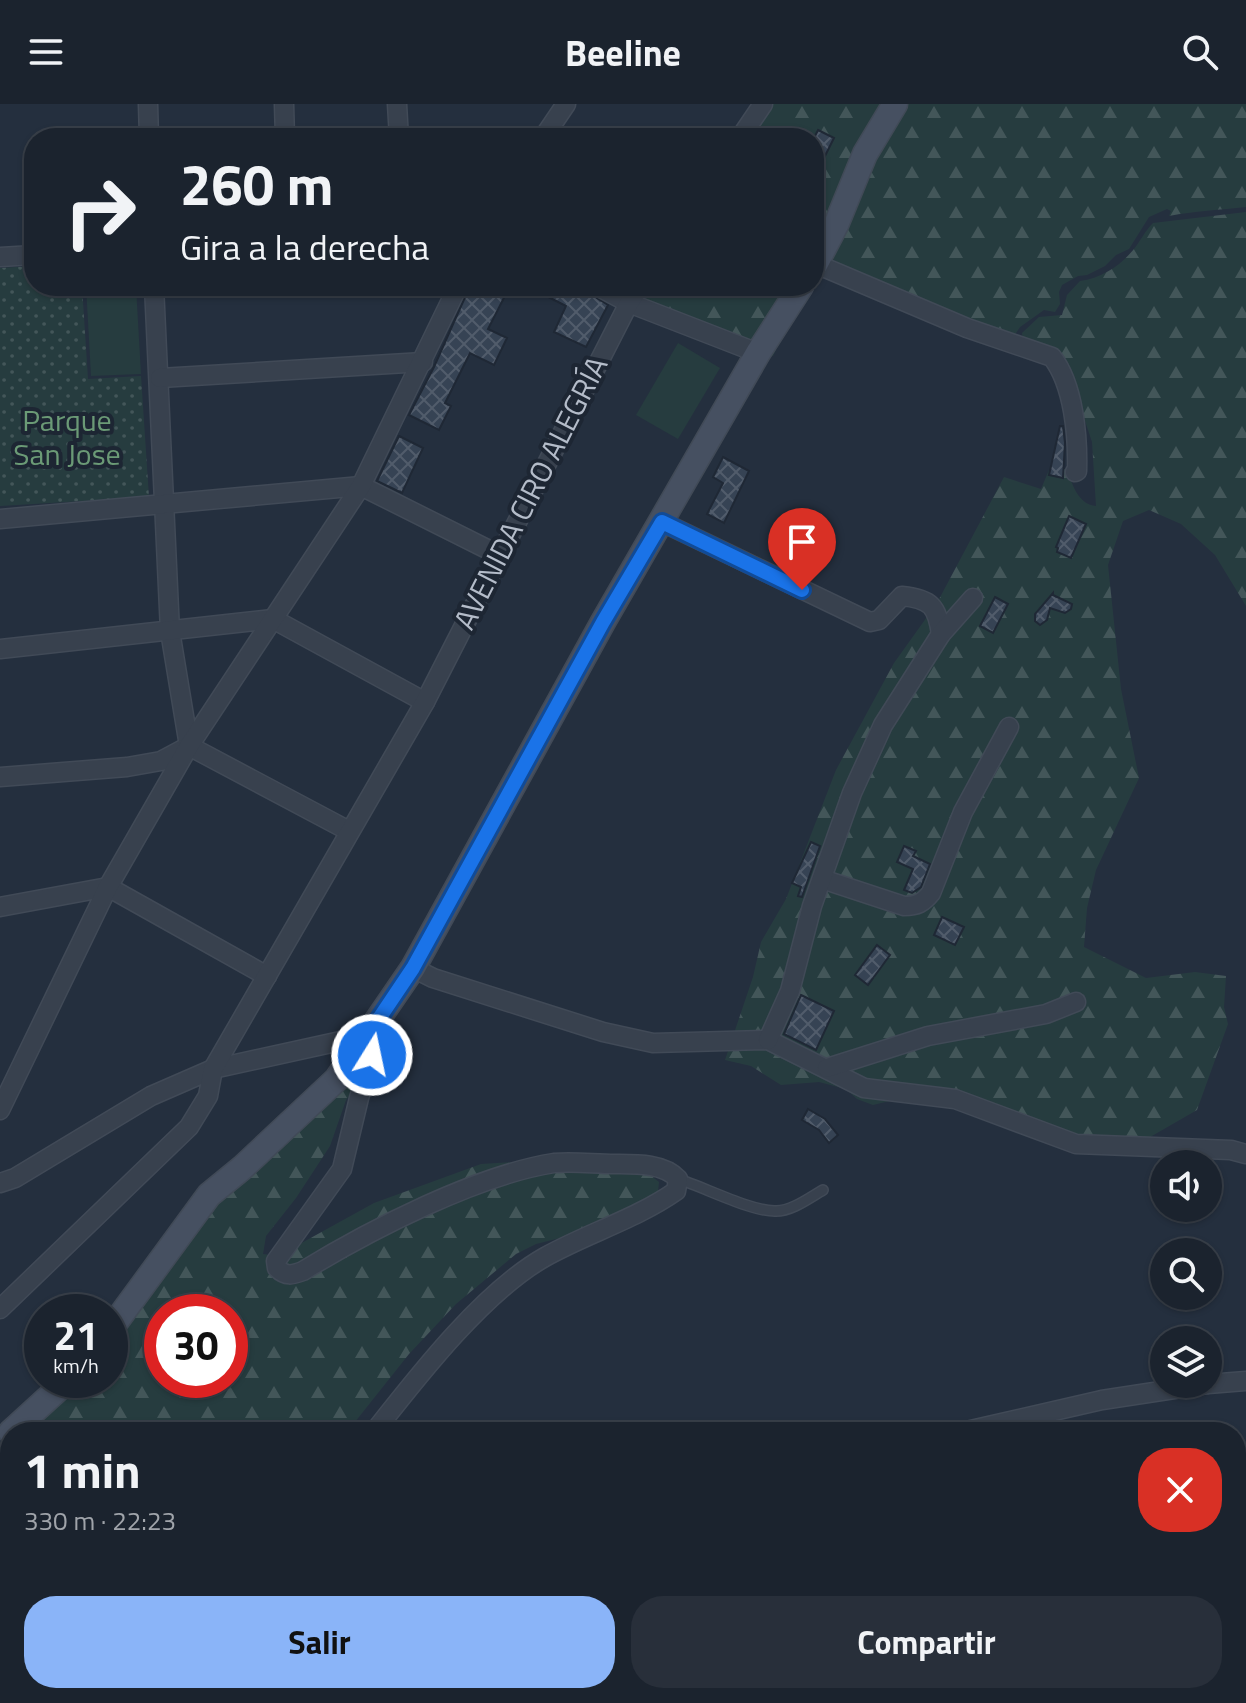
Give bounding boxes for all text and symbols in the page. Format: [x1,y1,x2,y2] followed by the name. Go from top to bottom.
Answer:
[565,25,681,80] text: Beeline
[24,30,68,74] icon: menu
[1178,30,1222,74] icon: search
[180,142,333,227] text: 260 m
[48,160,152,264] icon: right
[180,219,429,274] text: Gira a la derecha
[441,348,619,637] street label: AVENIDA CIRO ALEGRÍA
[13,397,121,477] park label: Parque San Jose
[768,508,836,590] pin
[780,520,824,564] icon: arrive
[330,1013,414,1097] position arrow
[1150,1150,1222,1398] map controls
[1150,1150,1222,1222] button: sound
[1150,1238,1222,1310] button: search
[144,1294,248,1398] speed limit sign: 30
[54,1305,98,1366] text: 21
[1150,1326,1222,1398] button: layers
[53,1350,99,1381] text: km/h
[24,1434,141,1507] text: 1 min
[1138,1448,1222,1532] button: close
[24,1501,176,1540] text: 330 m · 22:23
[24,1596,615,1688] button: Salir
[631,1596,1222,1688] button: Compartir

